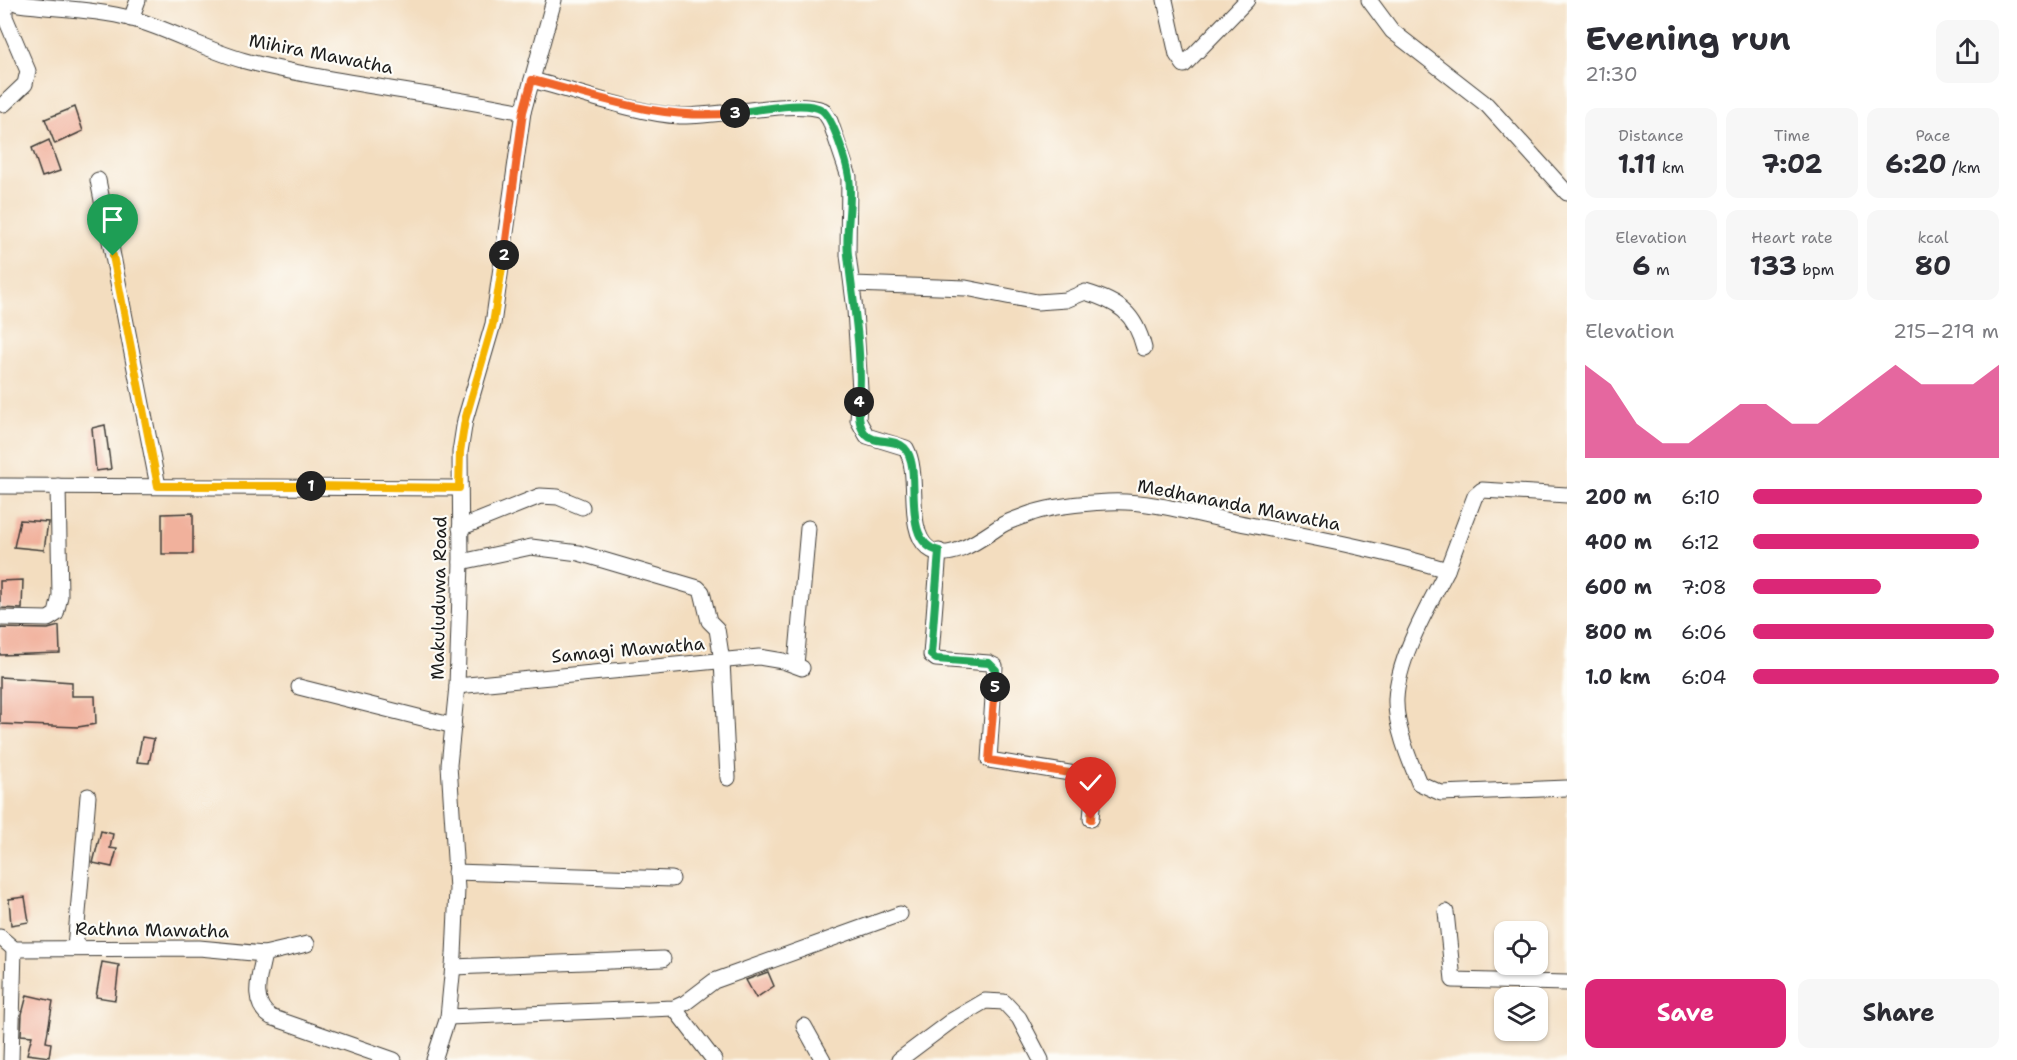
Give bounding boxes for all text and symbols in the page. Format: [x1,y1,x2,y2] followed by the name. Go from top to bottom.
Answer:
[1585,16,1791,61] text: Evening run
[1936,20,1999,83] button: share
[247,28,395,80] street label: Mihira Mawatha
[1585,61,1638,87] text: 21:30
[720,98,750,128] pin: 3
[729,102,741,123] text: 3
[1618,125,1684,146] text: Distance
[1774,125,1810,146] text: Time
[1915,125,1951,146] text: Pace
[1618,146,1656,181] text: 1.11
[1762,146,1822,181] text: 7:02
[1885,146,1947,181] text: 6:20
[1656,157,1684,178] text: km
[1947,157,1981,178] text: /km
[87,194,138,256] pin
[96,203,129,236] icon: arrive
[1615,227,1687,248] text: Elevation
[1751,227,1833,248] text: Heart rate
[1917,227,1949,248] text: kcal
[489,240,519,270] pin: 2
[498,244,510,265] text: 2
[1632,248,1650,283] text: 6
[1750,248,1797,283] text: 133
[1915,248,1951,283] text: 80
[1650,259,1670,280] text: m
[1797,259,1834,280] text: bpm
[1585,318,1675,344] text: Elevation
[1893,318,1999,344] text: 215–219 m
[844,387,874,417] pin: 4
[853,391,865,412] text: 4
[296,471,326,501] pin: 1
[1135,473,1343,537] street label: Medhananda Mawatha
[307,475,315,496] text: 1
[1585,484,1652,510] text: 200 m
[1681,484,1720,510] text: 6:10
[426,516,452,680] street label: Makuluduwa Road
[1585,529,1652,555] text: 400 m
[1681,529,1720,555] text: 6:12
[1585,574,1652,600] text: 600 m
[1681,574,1727,600] text: 7:08
[1585,619,1652,645] text: 800 m
[1681,619,1727,645] text: 6:06
[550,631,706,669] street label: Samagi Mawatha
[1585,664,1650,690] text: 1.0 km
[1681,664,1727,690] text: 6:04
[980,672,1010,702] pin: 5
[990,676,1000,697] text: 5
[1065,757,1116,819] pin
[1074,766,1107,799] icon: check
[75,917,229,943] street label: Rathna Mawatha
[1494,921,1548,1041] map controls
[1494,921,1548,975] button: locate
[1585,979,1786,1048] button: Save
[1798,979,1999,1048] button: Share
[1494,987,1548,1041] button: layers

